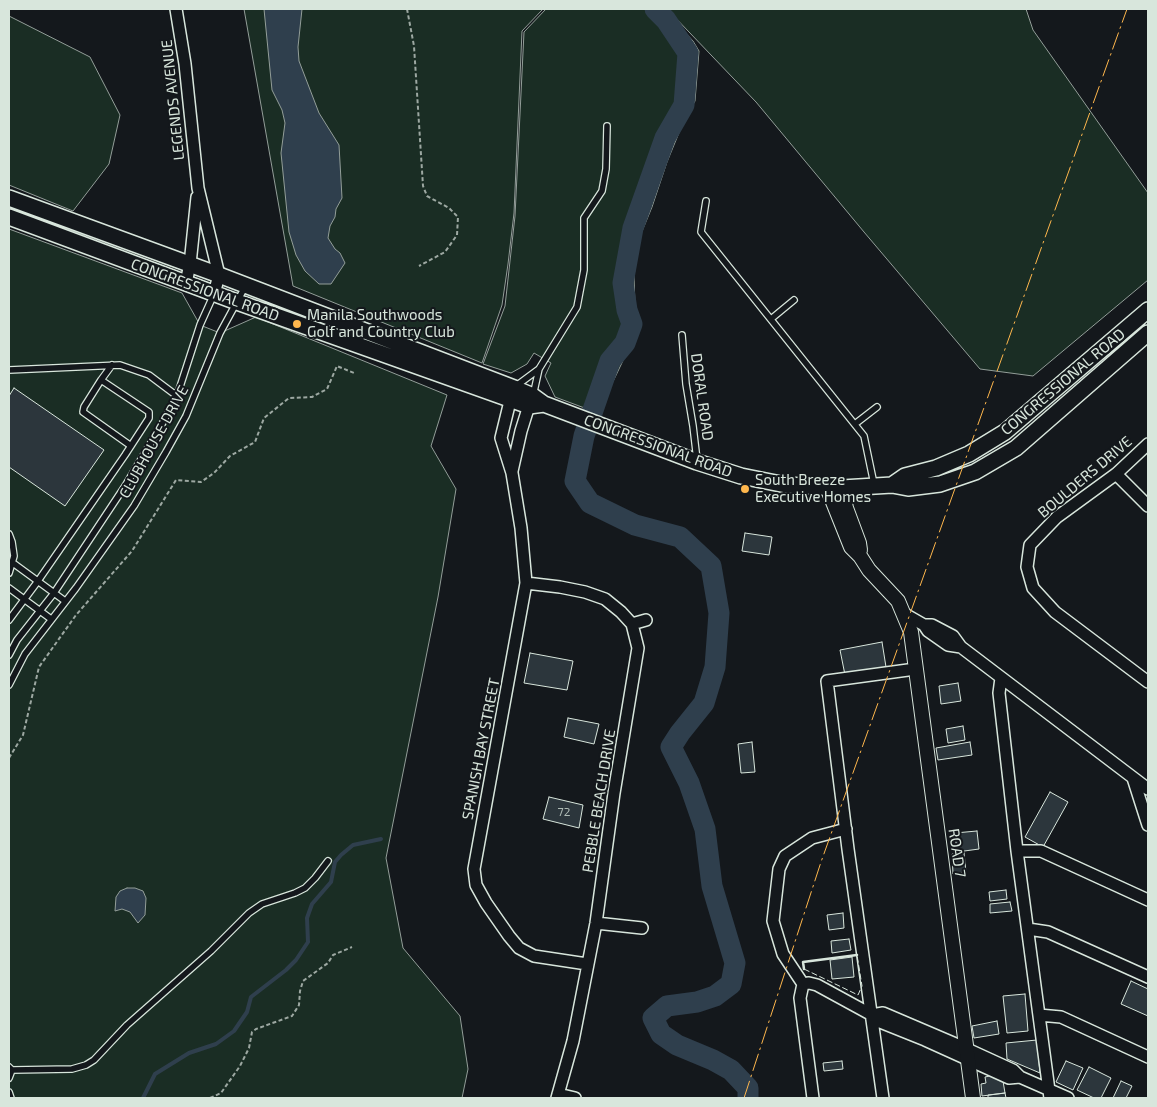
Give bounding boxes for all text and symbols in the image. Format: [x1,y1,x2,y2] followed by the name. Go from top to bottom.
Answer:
[158,39,188,161] street label: LEGENDS AVENUE
[128,255,282,325] street label: CONGRESSIONAL ROAD
[307,306,455,341] place label: Manila Southwoods Golf and Country Club
[291,318,303,330] marker: Manila Southwoods Golf and Country Club
[997,325,1129,439] street label: CONGRESSIONAL ROAD
[687,352,717,442] street label: DORAL ROAD
[116,382,192,502] street label: CLUBHOUSE DRIVE
[581,411,735,481] street label: CONGRESSIONAL ROAD
[1034,432,1136,522] street label: BOULDERS DRIVE
[755,471,871,506] place label: South Breeze Executive Homes
[739,483,751,495] marker: South Breeze Executive Homes
[458,677,504,821] street label: SPANISH BAY STREET
[579,728,619,874] street label: PEBBLE BEACH DRIVE
[558,805,570,819] house number: 72
[945,827,969,879] street label: ROAD 7

